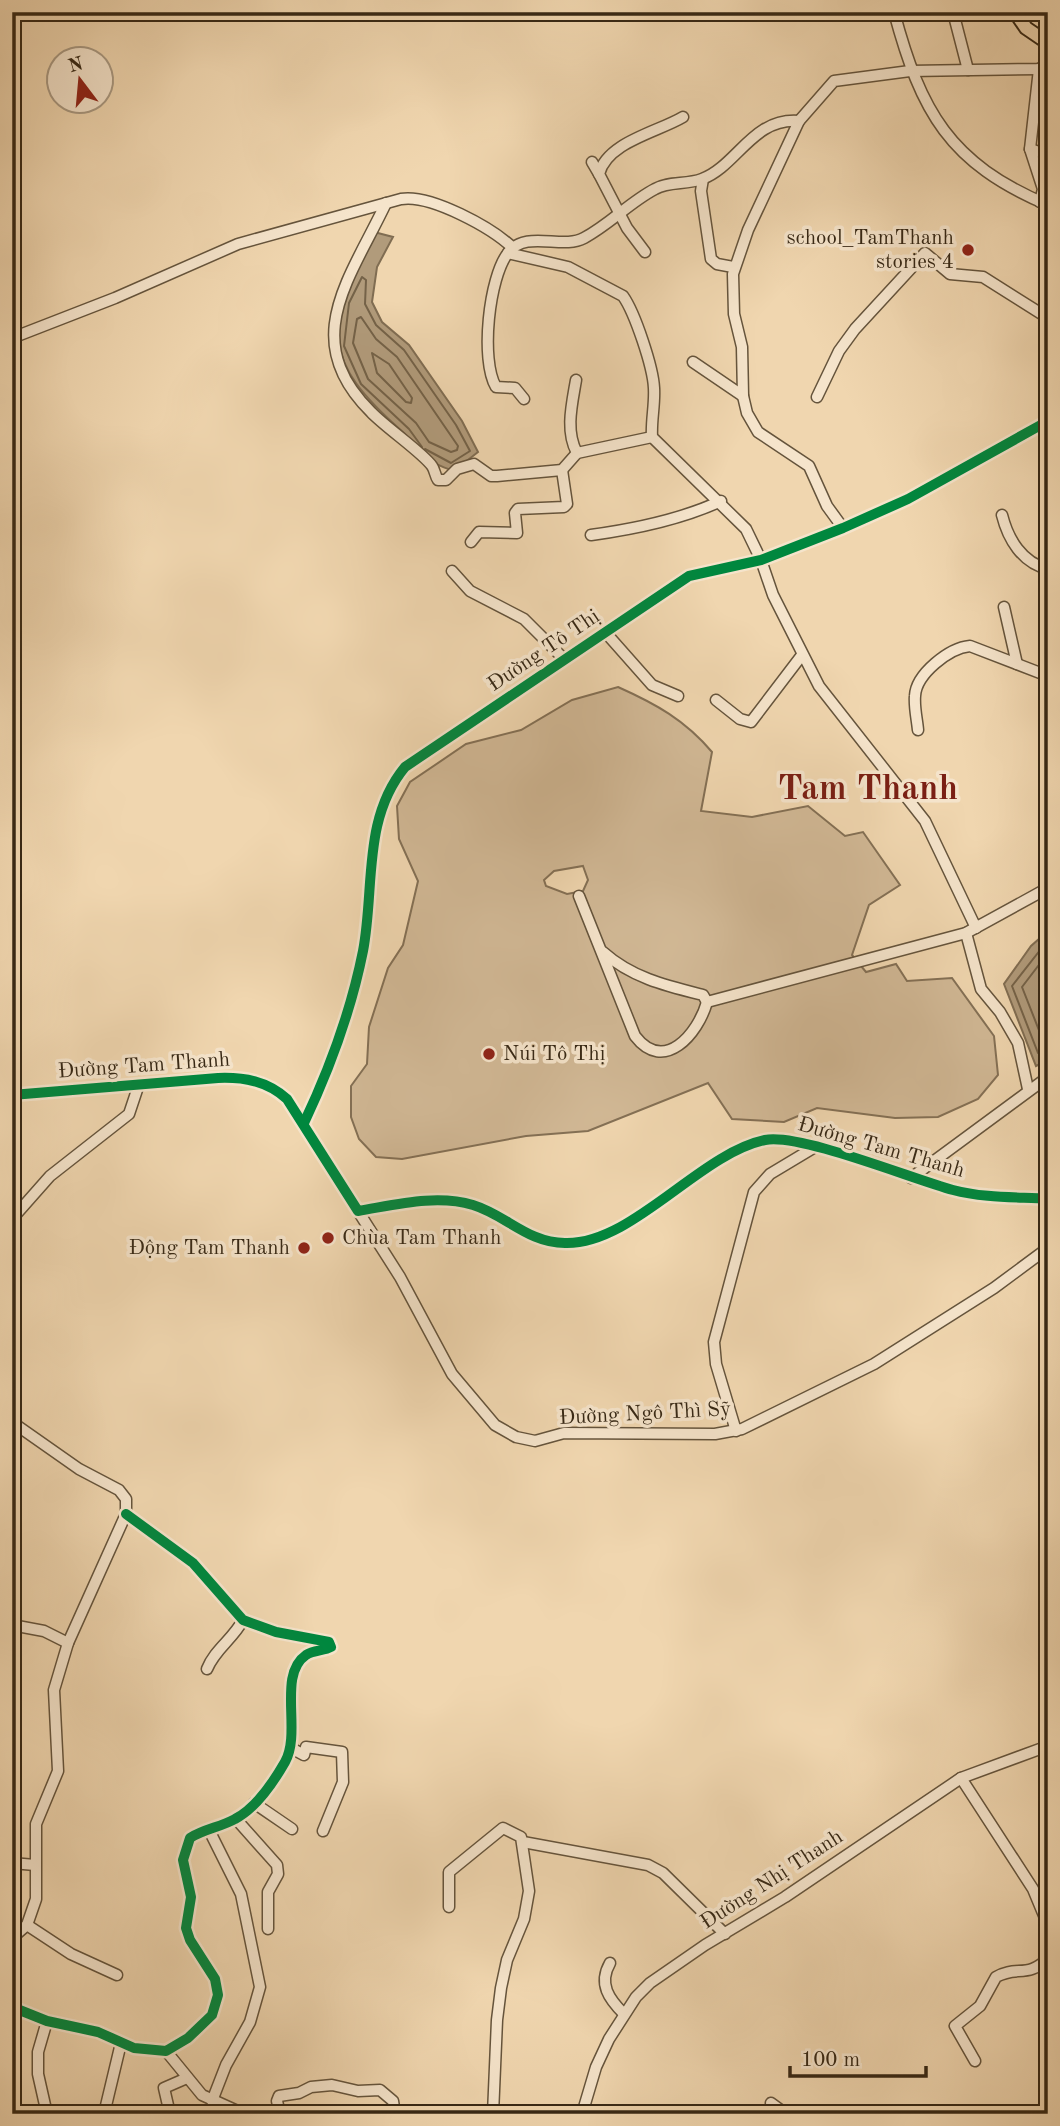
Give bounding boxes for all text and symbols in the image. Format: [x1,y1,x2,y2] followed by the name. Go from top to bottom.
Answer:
[46,46,116,116] north arrow
[66,55,86,77] text: N
[786,228,954,273] place label: school_TamThanh stories 4
[960,242,976,258] marker: school_TamThanh stories 4
[484,606,604,696] street label: Đường Tô Thị
[778,772,958,807] district label: Tam Thanh
[503,1044,605,1065] place label: Núi Tô Thị
[481,1046,497,1062] marker: Núi Tô Thị
[57,1050,231,1082] street label: Đường Tam Thanh
[795,1114,967,1182] street label: Đường Tam Thanh
[342,1228,501,1249] place label: Chùa Tam Thanh
[320,1230,336,1246] marker: Chùa Tam Thanh
[129,1238,290,1259] place label: Động Tam Thanh
[296,1240,312,1256] marker: Động Tam Thanh
[558,1399,732,1429] street label: Đường Ngô Thì Sỹ
[697,1826,847,1934] street label: Đường Nhị Thanh
[790,2035,927,2079] scale bar
[801,2050,860,2071] text: 100 m

